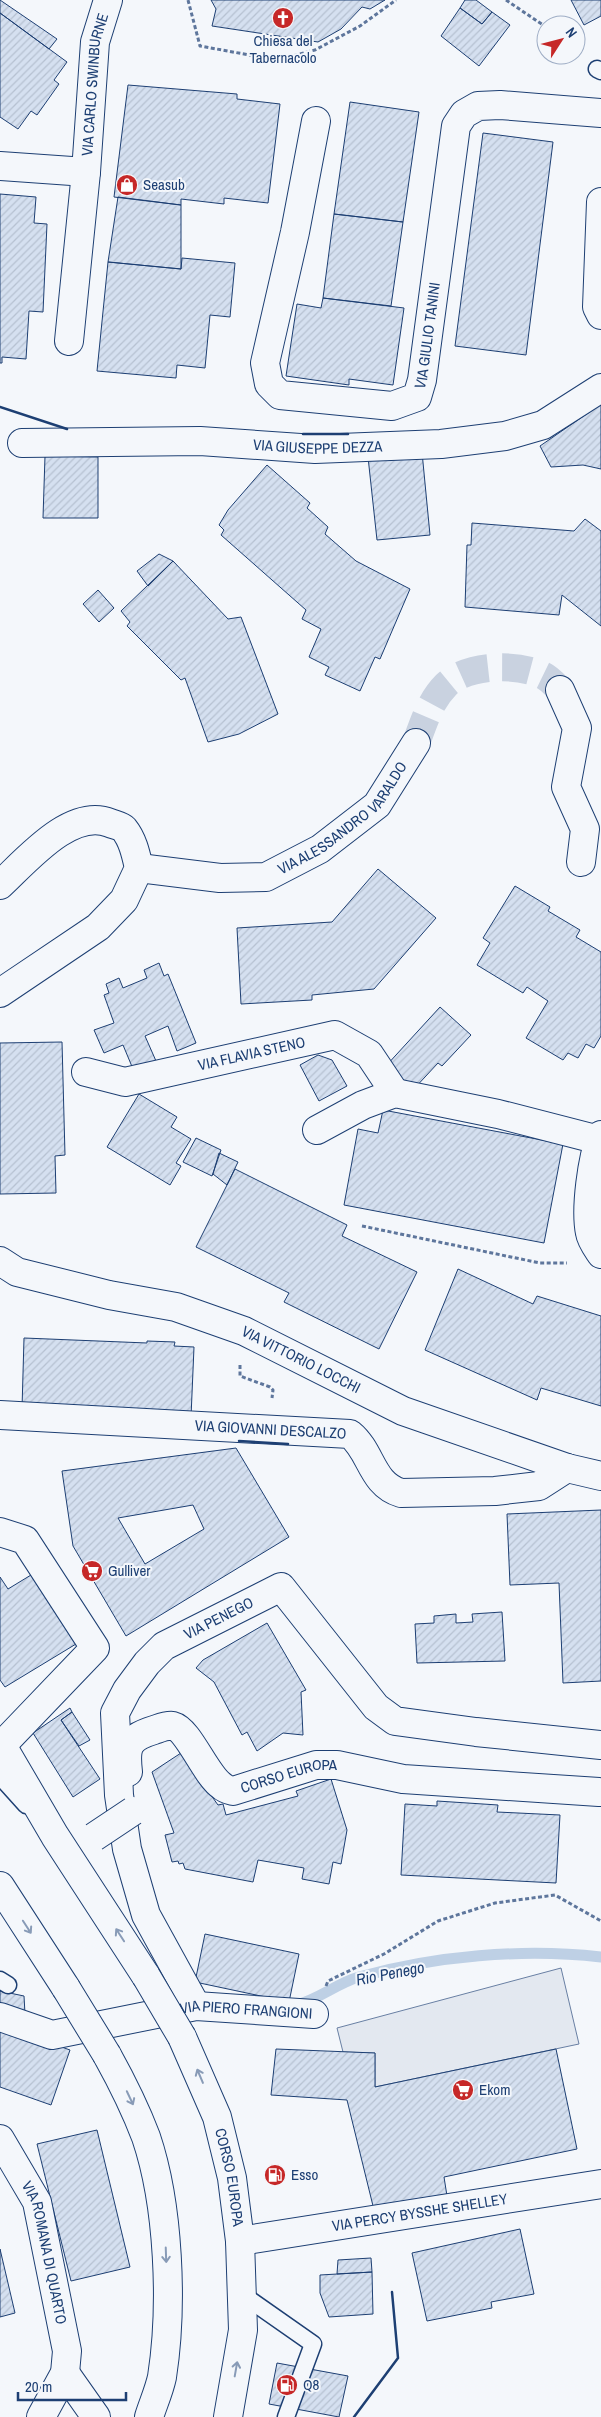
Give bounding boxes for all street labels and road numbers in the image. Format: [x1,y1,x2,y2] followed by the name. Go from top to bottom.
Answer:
[76,11,113,157] street label: VIA CARLO SWINBURNE
[409,281,445,391] street label: VIA GIULIO TANINI
[252,434,384,459] street label: VIA GIUSEPPE DEZZA
[274,757,412,879] street label: VIA ALESSANDRO VARALDO
[196,1031,307,1075] street label: VIA FLAVIA STENO
[238,1321,364,1398] street label: VIA VITTORIO LOCCHI
[194,1415,347,1444] street label: VIA GIOVANNI DESCALZO
[180,1592,257,1644] street label: VIA PENEGO
[238,1754,338,1798] street label: CORSO EUROPA
[178,1994,313,2024] street label: VIA PIERO FRANGIONI
[210,2126,249,2228] street label: CORSO EUROPA
[17,2177,72,2326] street label: VIA ROMANA DI QUARTO
[331,2188,510,2236] street label: VIA PERCY BYSSHE SHELLEY

